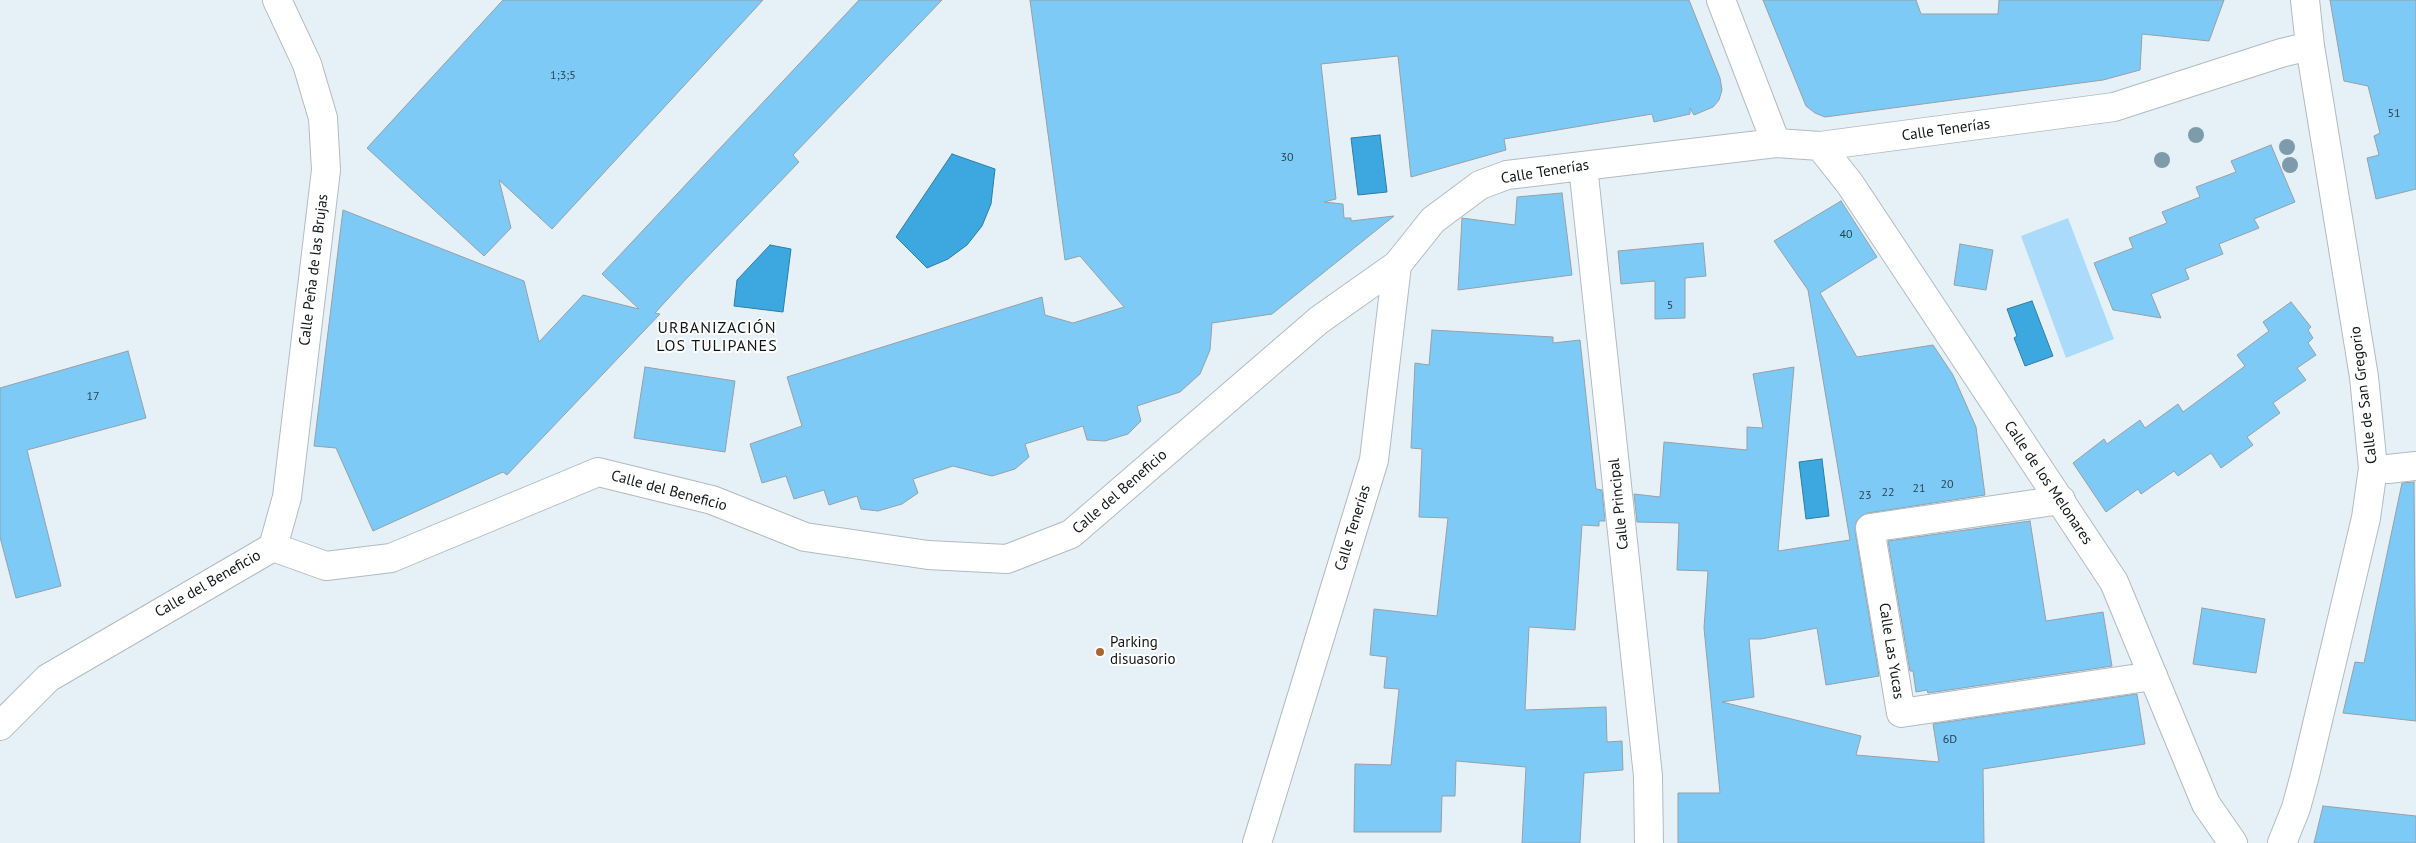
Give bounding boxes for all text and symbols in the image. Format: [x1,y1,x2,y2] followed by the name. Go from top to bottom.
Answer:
[550,69,576,83] house number: 1;3;5
[2387,107,2401,121] house number: 51
[1901,115,1991,145] street label: Calle Tenerías
[1280,151,1294,165] house number: 30
[1500,156,1590,188] street label: Calle Tenerías
[296,193,332,347] street label: Calle Peña de las Brujas
[1839,228,1853,242] house number: 40
[1667,299,1673,313] house number: 5
[655,318,779,356] district label: URBANIZACIÓN LOS TULIPANES
[2347,325,2381,465] street label: Calle de San Gregorio
[86,390,100,404] house number: 17
[2000,418,2096,548] street label: Calle de los Melonares
[1069,446,1171,538] street label: Calle del Beneficio
[1605,457,1633,551] street label: Calle Principal
[609,467,729,515] street label: Calle del Beneficio
[1940,478,1954,492] house number: 20
[1912,482,1926,496] house number: 21
[1331,483,1375,573] street label: Calle Tenerías
[1881,486,1895,500] house number: 22
[1858,489,1872,503] house number: 23
[152,546,264,622] street label: Calle del Beneficio
[1875,602,1907,700] street label: Calle Las Yucas
[1110,634,1175,669] place label: Parking disuasorio
[1094,646,1106,658] marker: Parking disuasorio
[1943,733,1957,747] house number: 6D

